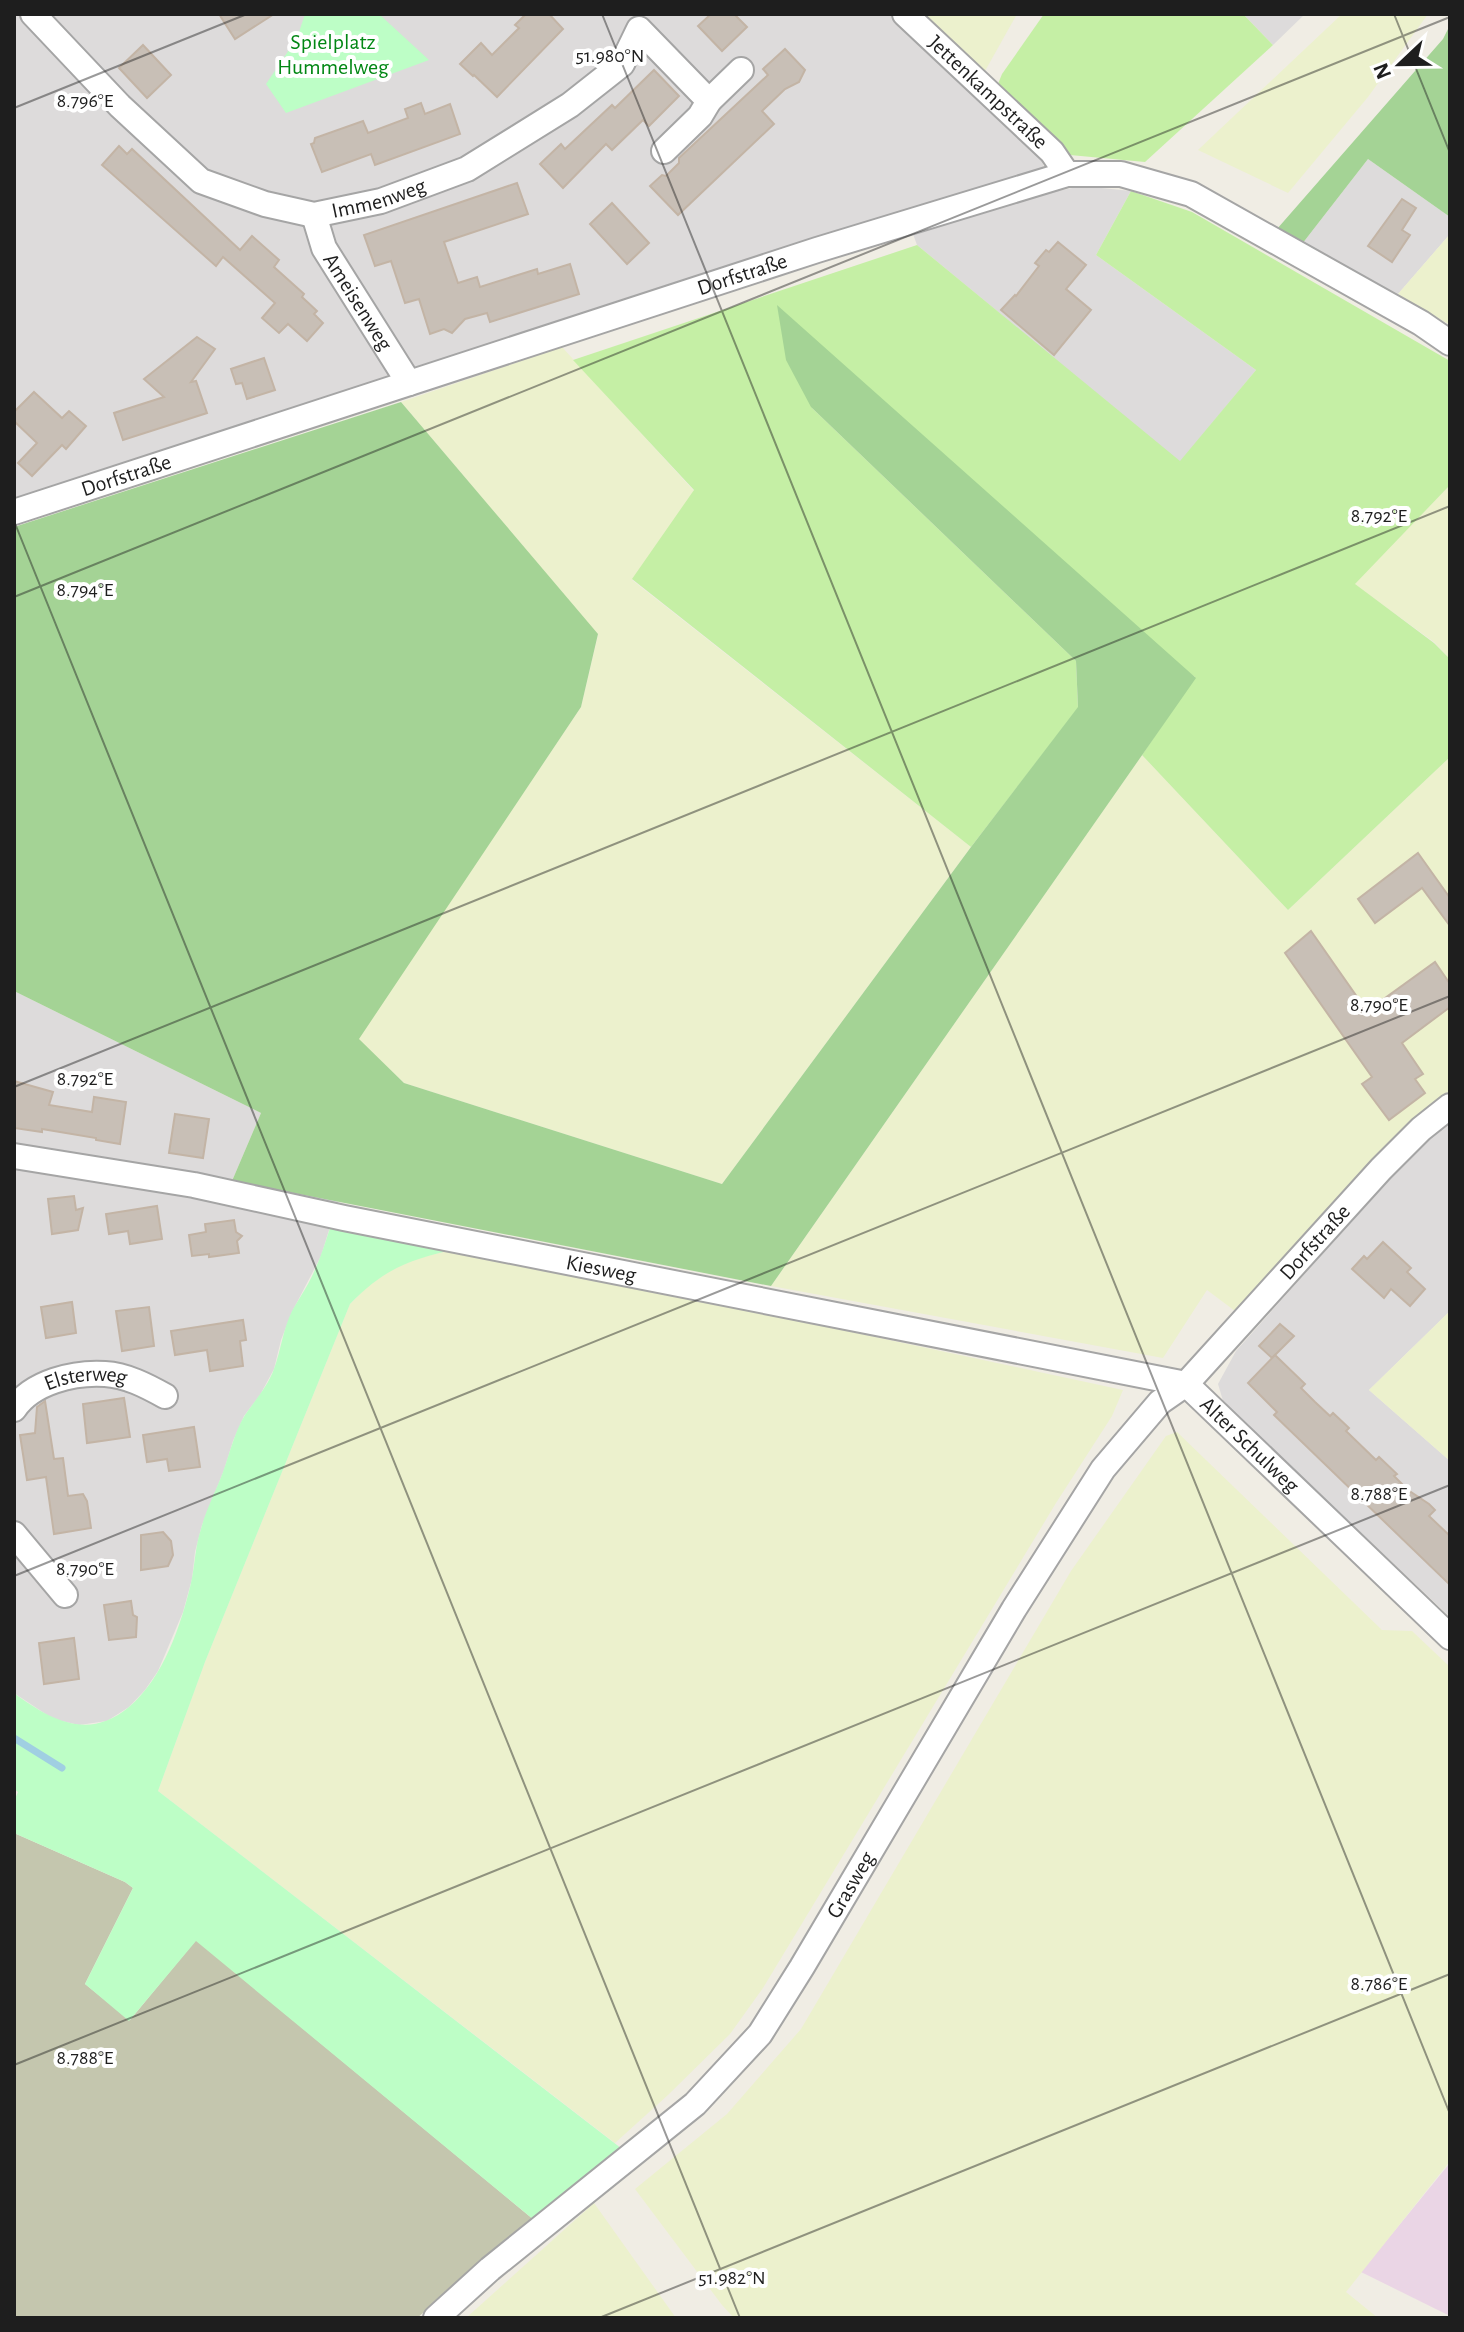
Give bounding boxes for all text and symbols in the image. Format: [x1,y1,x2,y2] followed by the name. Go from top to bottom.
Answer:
[1360,24,1440,104] north arrow
[277,31,389,78] park label: Spielplatz Hummelweg
[924,31,1052,153] street label: Jettenkampstraße
[576,46,644,66] text: 51.980°N
[1369,60,1395,82] text: N
[57,91,114,111] text: 8.796°E
[330,174,429,222] street label: Immenweg
[319,249,397,354] street label: Ameisenweg
[695,249,790,299] street label: Dorfstraße
[78,450,174,500] street label: Dorfstraße
[1351,506,1408,526] text: 8.792°E
[57,580,114,600] text: 8.794°E
[1350,995,1408,1015] text: 8.790°E
[57,1069,114,1089] text: 8.792°E
[1275,1200,1354,1284] street label: Dorfstraße
[564,1251,638,1286] street label: Kiesweg
[41,1363,130,1394] street label: Elsterweg
[1196,1393,1303,1497] street label: Alter Schulweg
[1351,1484,1408,1504] text: 8.788°E
[56,1559,114,1579] text: 8.790°E
[822,1848,879,1922] street label: Grasweg
[1351,1974,1408,1994] text: 8.786°E
[57,2048,114,2068] text: 8.788°E
[698,2268,766,2288] text: 51.982°N

